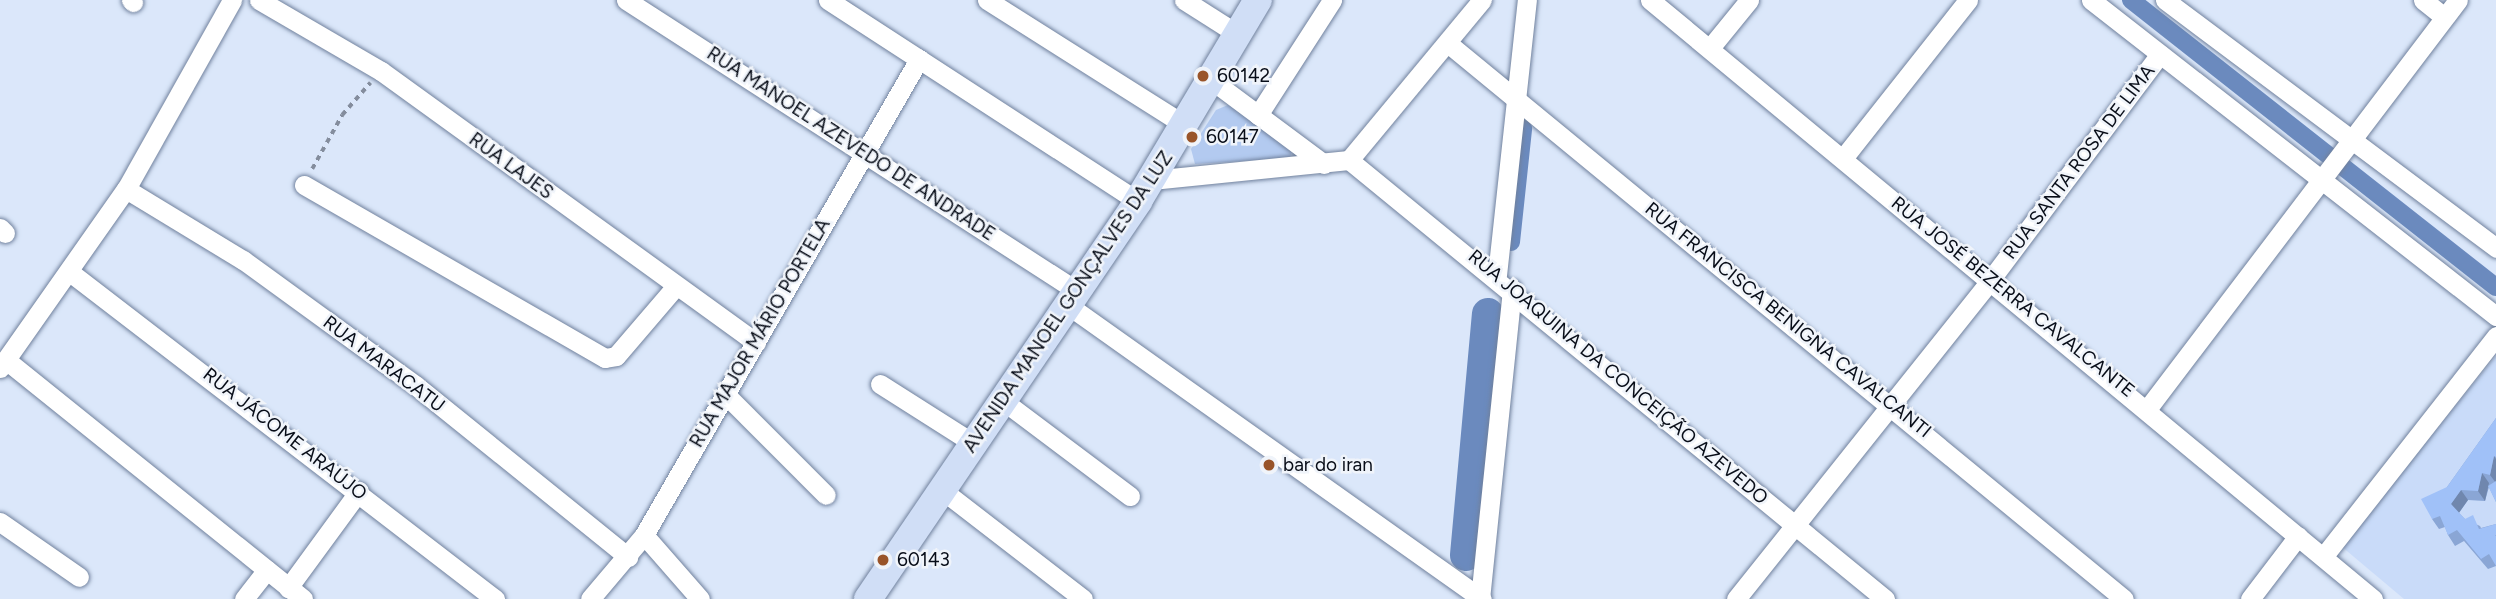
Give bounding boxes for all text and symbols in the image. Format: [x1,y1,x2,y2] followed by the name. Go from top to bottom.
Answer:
[703,42,999,246] street label: RUA MANOEL AZEVEDO DE ANDRADE
[1998,60,2160,264] street label: RUA SANTA ROSA DE LIMA
[1217,65,1270,87] place label: 60142
[1195,68,1211,84] marker: 60142
[1206,126,1259,148] place label: 60147
[465,128,557,204] street label: RUA LAJES
[1184,129,1200,145] marker: 60147
[958,147,1178,457] street label: AVENIDA MANOEL GONÇALVES DA LUZ
[1887,192,2139,402] street label: RUA JOSÉ BEZERRA CAVALCANTE
[1640,197,1936,443] street label: RUA FRANCISCA BENIGNA CAVALCANTI
[685,215,835,451] street label: RUA MAJOR MÁRIO PORTELA
[1463,245,1773,509] street label: RUA JOAQUINA DA CONCEIÇÃO AZEVEDO
[319,311,449,417] street label: RUA MARACATU
[199,363,371,505] street label: RUA JÁCOME ARAÚJO
[1283,454,1373,476] place label: bar do iran
[1261,457,1277,473] marker: bar do iran
[897,549,950,571] place label: 60143
[875,552,891,568] marker: 60143

